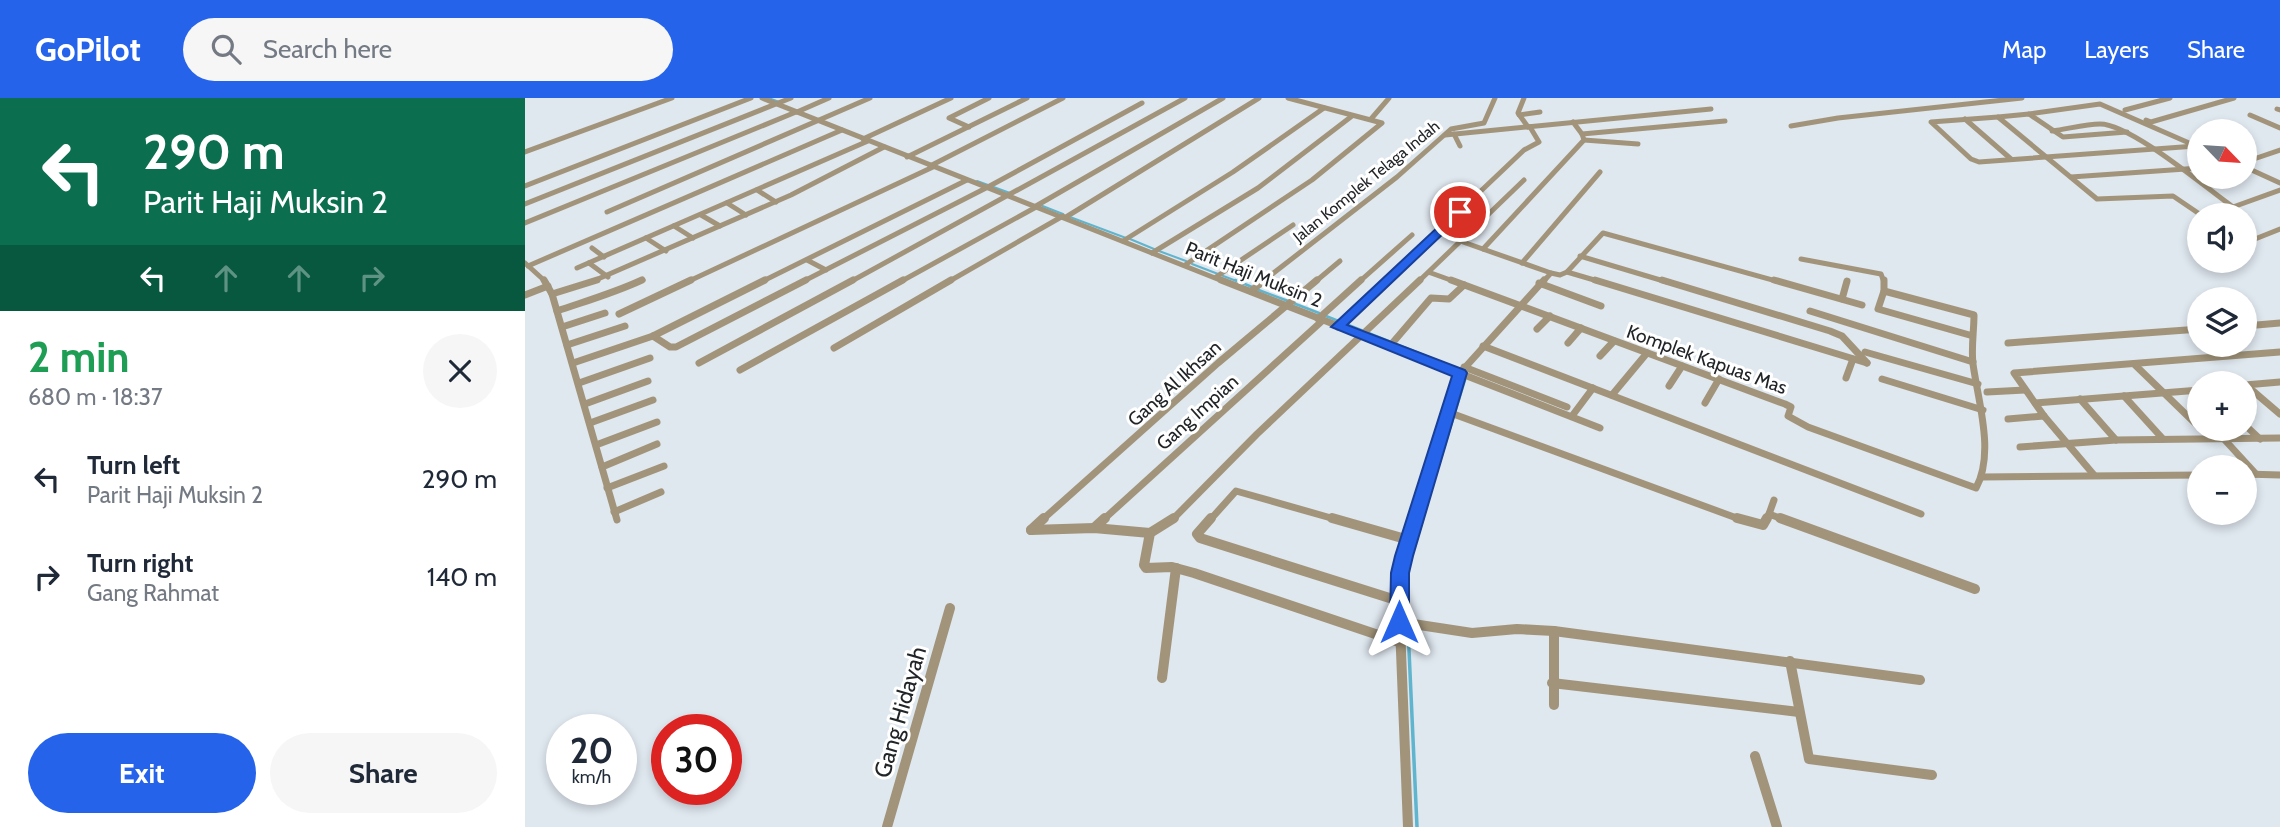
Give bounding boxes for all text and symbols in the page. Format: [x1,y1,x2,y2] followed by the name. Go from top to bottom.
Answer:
[183,18,673,81] search box
[35,29,141,69] text: GoPilot
[207,30,245,68] icon: search
[263,33,392,65] text: Search here
[2002,35,2046,64] text: Map
[2084,35,2149,64] text: Layers
[2187,35,2245,64] text: Share
[1289,116,1443,247] street label: Jalan Komplek Telaga Indah
[2187,119,2257,189] north arrow
[2187,119,2257,525] map controls
[143,122,285,181] text: 290 m
[28,126,119,217] icon: left
[143,182,388,221] text: Parit Haji Muksin 2
[1430,182,1490,242] pin
[1441,193,1479,231] icon: arrive
[2187,203,2257,273] button: sound
[1182,237,1326,312] street label: Parit Haji Muksin 2
[134,259,172,297] icon: left
[207,259,245,297] icon: ahead
[280,259,318,297] icon: ahead
[353,259,391,297] icon: right
[2187,287,2257,357] button: layers
[1624,320,1790,399] street label: Komplek Kapuas Mas
[28,331,129,383] text: 2 min
[423,334,497,408] button: close
[1123,335,1226,431] street label: Gang Al Ikhsan
[1152,370,1243,455] street label: Gang Impian
[2187,371,2257,441] button: +
[28,383,162,411] text: 680 m · 18:37
[87,449,180,481] text: Turn left
[2187,455,2257,525] button: −
[28,460,66,498] icon: left
[422,463,497,495] text: 290 m
[87,481,263,509] text: Parit Haji Muksin 2
[87,547,193,579] text: Turn right
[28,558,66,596] icon: right
[427,561,497,593] text: 140 m
[87,579,219,607] text: Gang Rahmat
[1362,585,1436,659] position arrow
[868,643,932,781] street label: Gang Hidayah
[651,714,742,805] speed limit sign: 30
[570,729,613,772] text: 20
[28,733,256,813] button: Exit
[270,733,497,813] button: Share
[572,766,611,788] text: km/h

